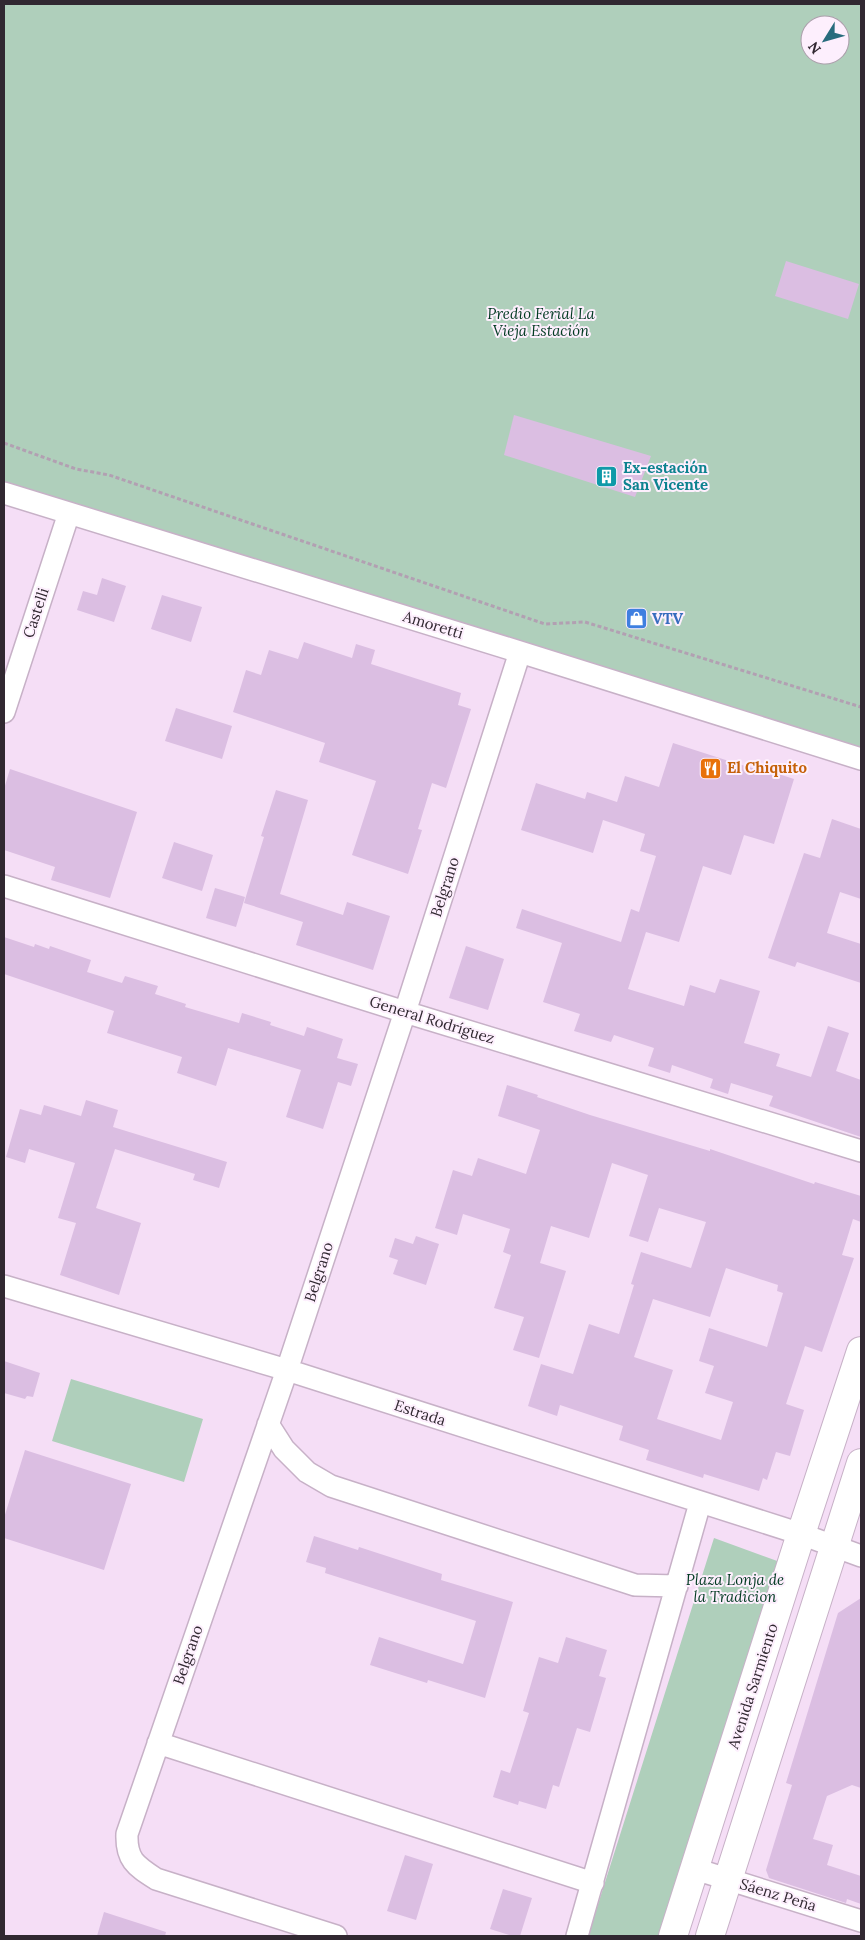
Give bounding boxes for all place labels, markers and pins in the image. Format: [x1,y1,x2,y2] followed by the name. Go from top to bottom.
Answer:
[623,458,708,494] place label: Ex-estación San Vicente
[595,465,619,489] building icon: Ex-estación San Vicente
[624,607,648,631] shop icon: VTV
[652,609,683,628] place label: VTV
[699,756,723,780] restaurant icon: El Chiquito
[727,758,807,777] place label: El Chiquito

